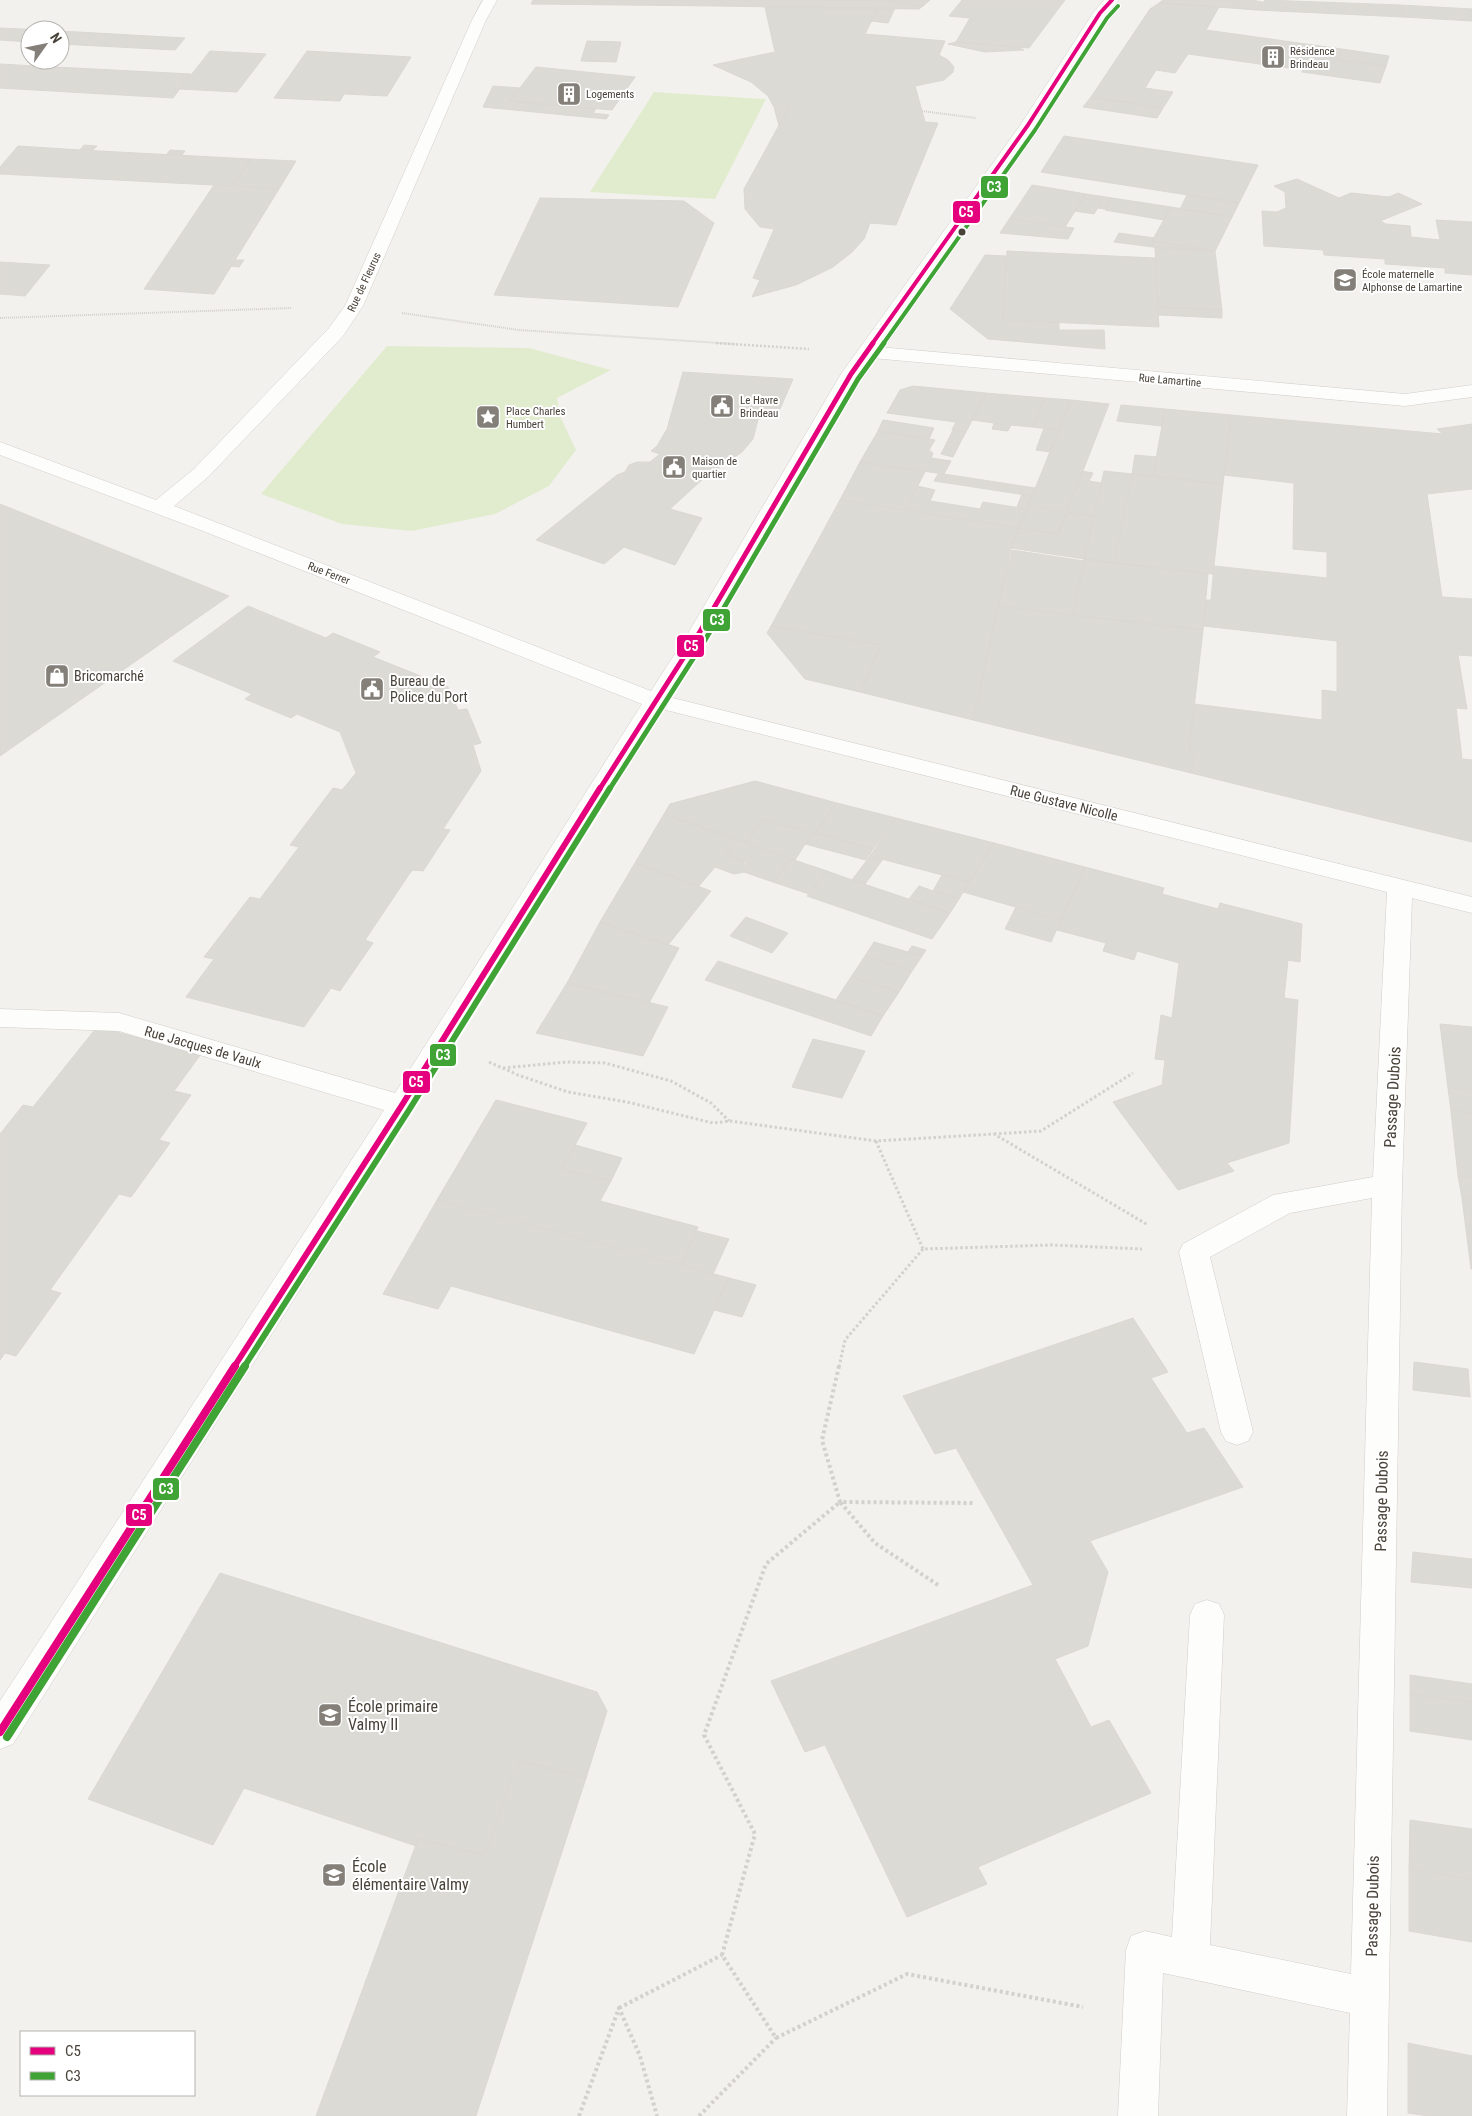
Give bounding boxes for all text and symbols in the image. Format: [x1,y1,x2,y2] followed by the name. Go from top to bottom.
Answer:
[20,20,70,70] north arrow
[47,30,65,46] text: N
[1260,44,1286,70] building icon: Résidence Brindeau
[1290,45,1335,71] place label: Résidence Brindeau
[556,81,582,107] building icon: Logements
[586,88,634,101] place label: Logements
[980,175,1009,199] line badge: C3
[986,179,1002,195] text: C3
[952,200,981,224] line badge: C5
[958,204,974,220] text: C5
[957,227,967,237] unlabelled marker
[345,250,384,314] street label: Rue de Fleurus
[1332,267,1358,293] school or university icon: École maternelle Alphonse de Lamartine
[1362,268,1462,294] place label: École maternelle Alphonse de Lamartine
[1138,371,1202,390] street label: Rue Lamartine
[709,393,735,419] public building icon: Le Havre Brindeau
[740,394,778,420] place label: Le Havre Brindeau
[475,404,501,430] place icon: Place Charles Humbert
[506,405,566,431] place label: Place Charles Humbert
[661,454,687,480] public building icon: Maison de quartier
[692,455,737,481] place label: Maison de quartier
[306,559,352,588] street label: Rue Ferrer
[702,608,731,632] line badge: C3
[709,612,725,628] text: C3
[676,634,705,658] line badge: C5
[683,638,699,654] text: C5
[44,663,70,689] shop icon: Bricomarché
[74,668,144,684] place label: Bricomarché
[390,673,468,705] place label: Bureau de Police du Port
[359,676,385,702] public building icon: Bureau de Police du Port
[1009,782,1120,824] street label: Rue Gustave Nicolle
[143,1023,263,1071] street label: Rue Jacques de Vaulx
[429,1043,457,1067] line badge: C3
[1380,1046,1405,1148] street label: Passage Dubois
[435,1047,451,1063] text: C3
[402,1070,431,1094] line badge: C5
[408,1074,424,1090] text: C5
[1371,1450,1392,1552] street label: Passage Dubois
[152,1477,180,1501] line badge: C3
[158,1481,174,1497] text: C3
[125,1503,153,1527] line badge: C5
[131,1507,147,1523] text: C5
[348,1697,438,1734] place label: École primaire Valmy II
[317,1702,343,1728] school or university icon: École primaire Valmy II
[1362,1855,1383,1957] street label: Passage Dubois
[352,1857,469,1894] place label: École élémentaire Valmy
[321,1862,347,1888] school or university icon: École élémentaire Valmy
[20,2031,195,2096] legend
[65,2042,81,2060] text: C5
[65,2067,81,2085] text: C3

